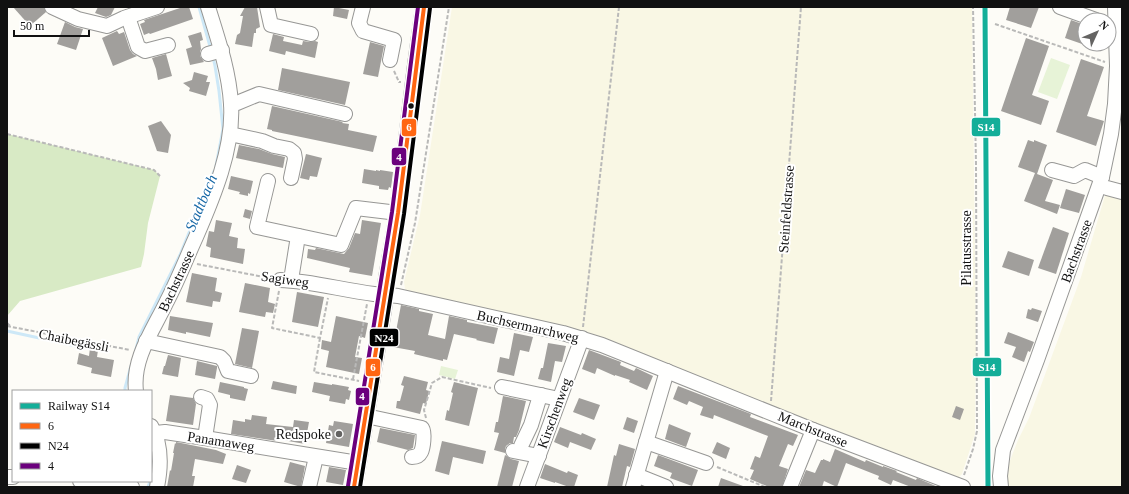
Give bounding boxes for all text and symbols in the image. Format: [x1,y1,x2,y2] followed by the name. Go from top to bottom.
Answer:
[14,12,89,38] scale bar
[1077,12,1117,52] north arrow
[1097,18,1111,32] text: N
[20,19,45,33] text: 50 m
[406,101,416,111] unlabelled marker
[971,117,1001,137] line badge: S14
[401,118,417,137] line badge: 6
[406,121,412,133] text: 6
[977,121,995,133] text: S14
[391,147,407,166] line badge: 4
[396,151,402,163] text: 4
[776,165,797,253] street label: Steinfeldstrasse
[182,172,220,234] water label: Stadtbach
[959,210,974,286] street label: Pilatusstrasse
[1058,218,1095,285] street label: Bachstrasse
[156,248,197,314] street label: Bachstrasse
[260,269,310,290] street label: Sagiweg
[475,307,580,346] street label: Buchsermarchweg
[37,326,111,355] street label: Chaibegässli
[369,328,399,347] line badge: N24
[375,332,394,344] text: N24
[972,357,1002,377] line badge: S14
[365,358,381,377] line badge: 6
[370,361,376,373] text: 6
[978,361,996,373] text: S14
[535,376,574,450] street label: Kirschenweg
[355,387,370,406] line badge: 4
[12,390,152,482] legend
[359,390,365,402] text: 4
[48,399,110,413] text: Railway S14
[776,409,850,450] street label: Marchstrasse
[48,419,54,433] text: 6
[276,427,331,442] place label: Redspoke
[186,429,256,454] street label: Panamaweg
[334,429,344,439] marker: Redspoke
[48,439,69,453] text: N24
[48,459,54,473] text: 4

